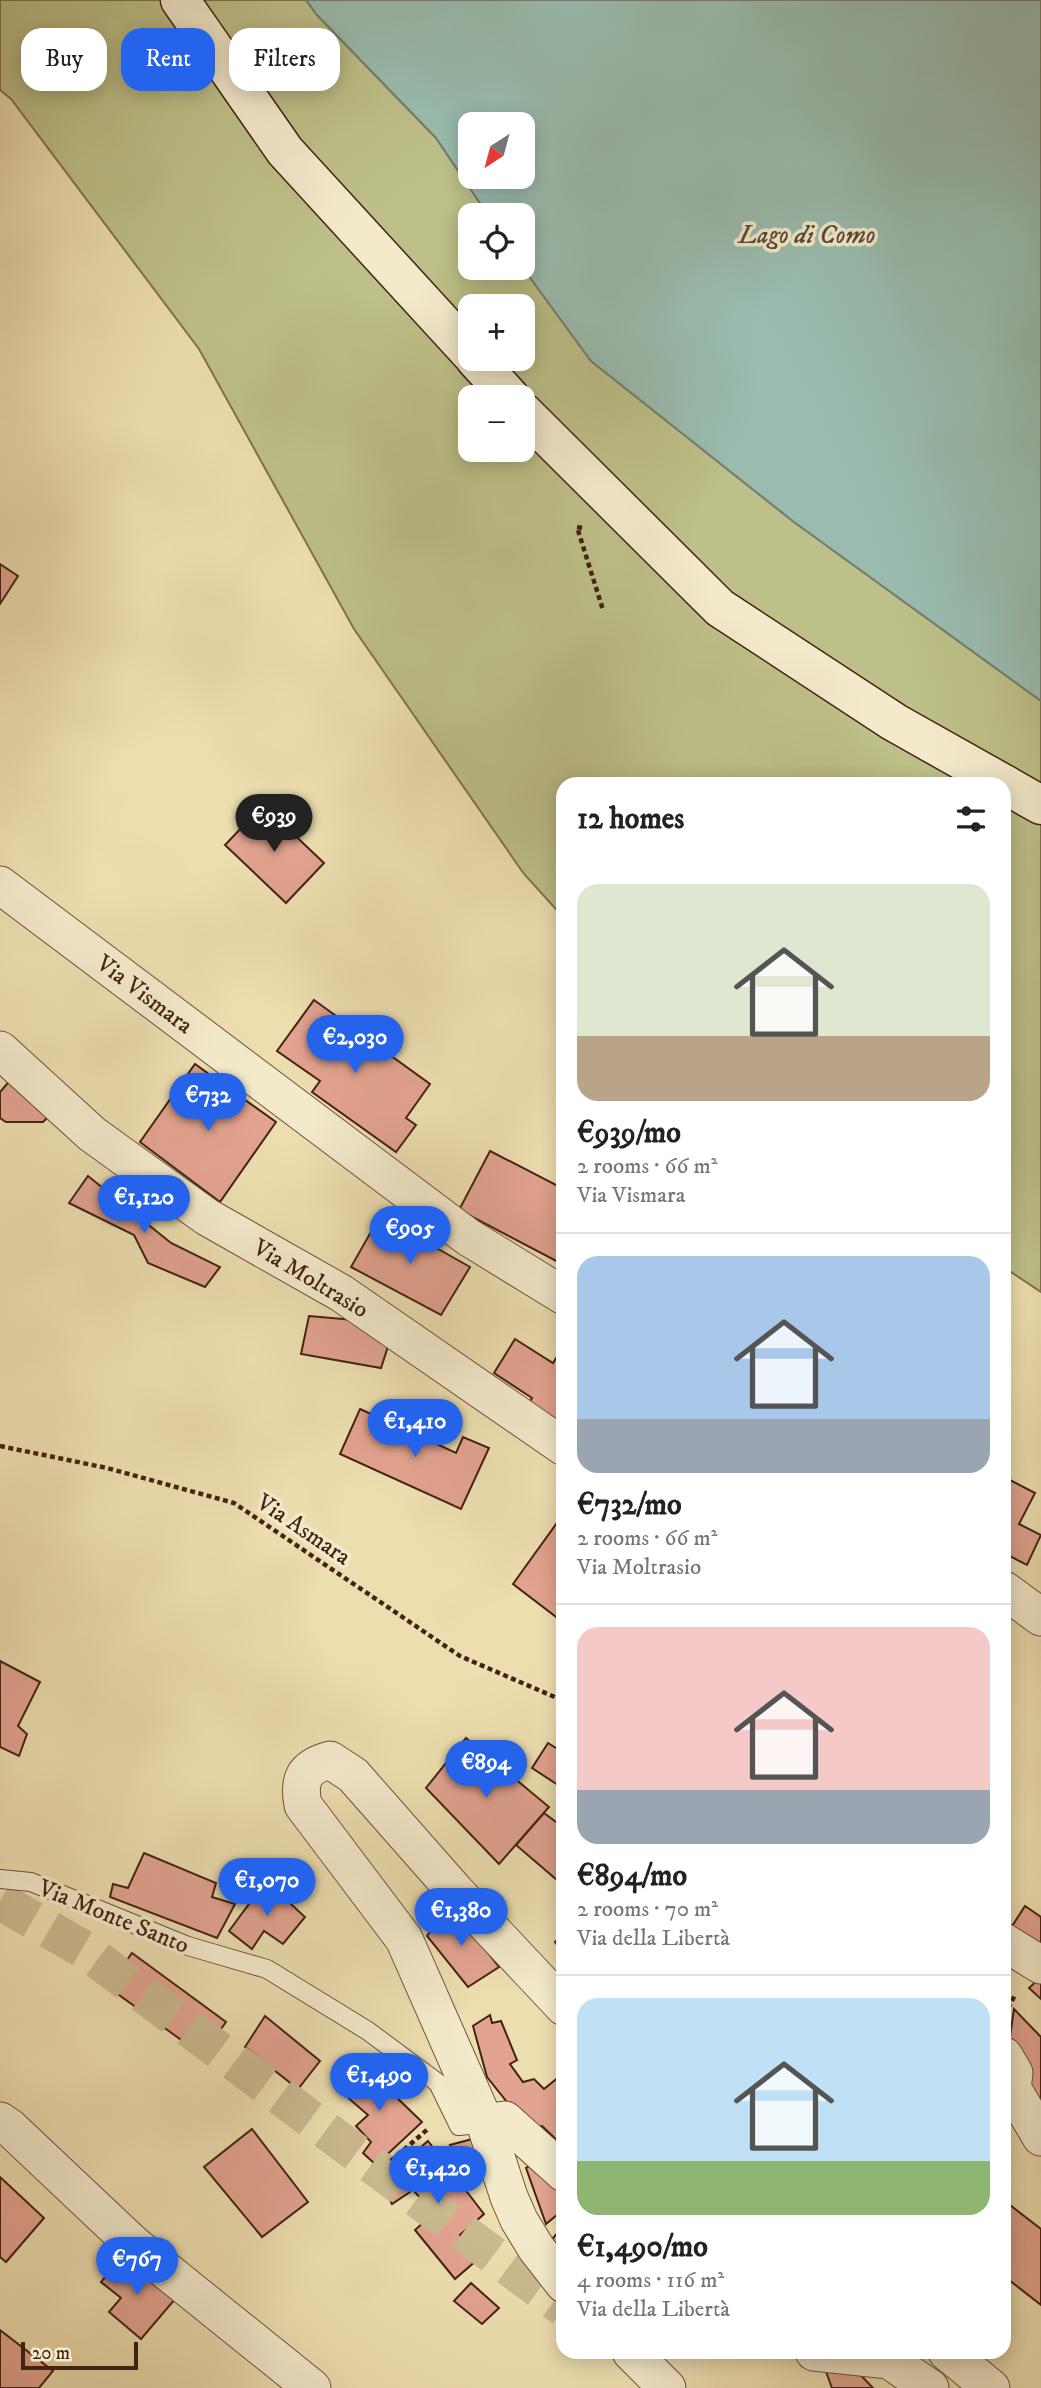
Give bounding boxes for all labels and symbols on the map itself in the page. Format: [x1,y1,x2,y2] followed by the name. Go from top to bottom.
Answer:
[458,112,536,189] north arrow
[736,219,876,252] water label: Lago di Como
[233,794,315,854] pin: €939
[89,948,199,1041] street label: Via Vismara
[298,1016,412,1075] pin: €2,030
[167,1074,249,1133] pin: €732
[87,1176,201,1235] pin: €1,120
[369,1206,451,1266] pin: €905
[246,1232,374,1325] street label: Via Moltrasio
[358,1400,472,1459] pin: €1,410
[250,1487,357,1573] street label: Via Asmara
[445,1741,527,1800] pin: €894
[210,1858,324,1918] pin: €1,070
[33,1873,193,1961] street label: Via Monte Santo
[404,1888,518,1948] pin: €1,380
[322,2054,436,2113] pin: €1,490
[381,2146,495,2206] pin: €1,420
[96,2238,178,2297] pin: €767
[21,2339,138,2371] scale bar

